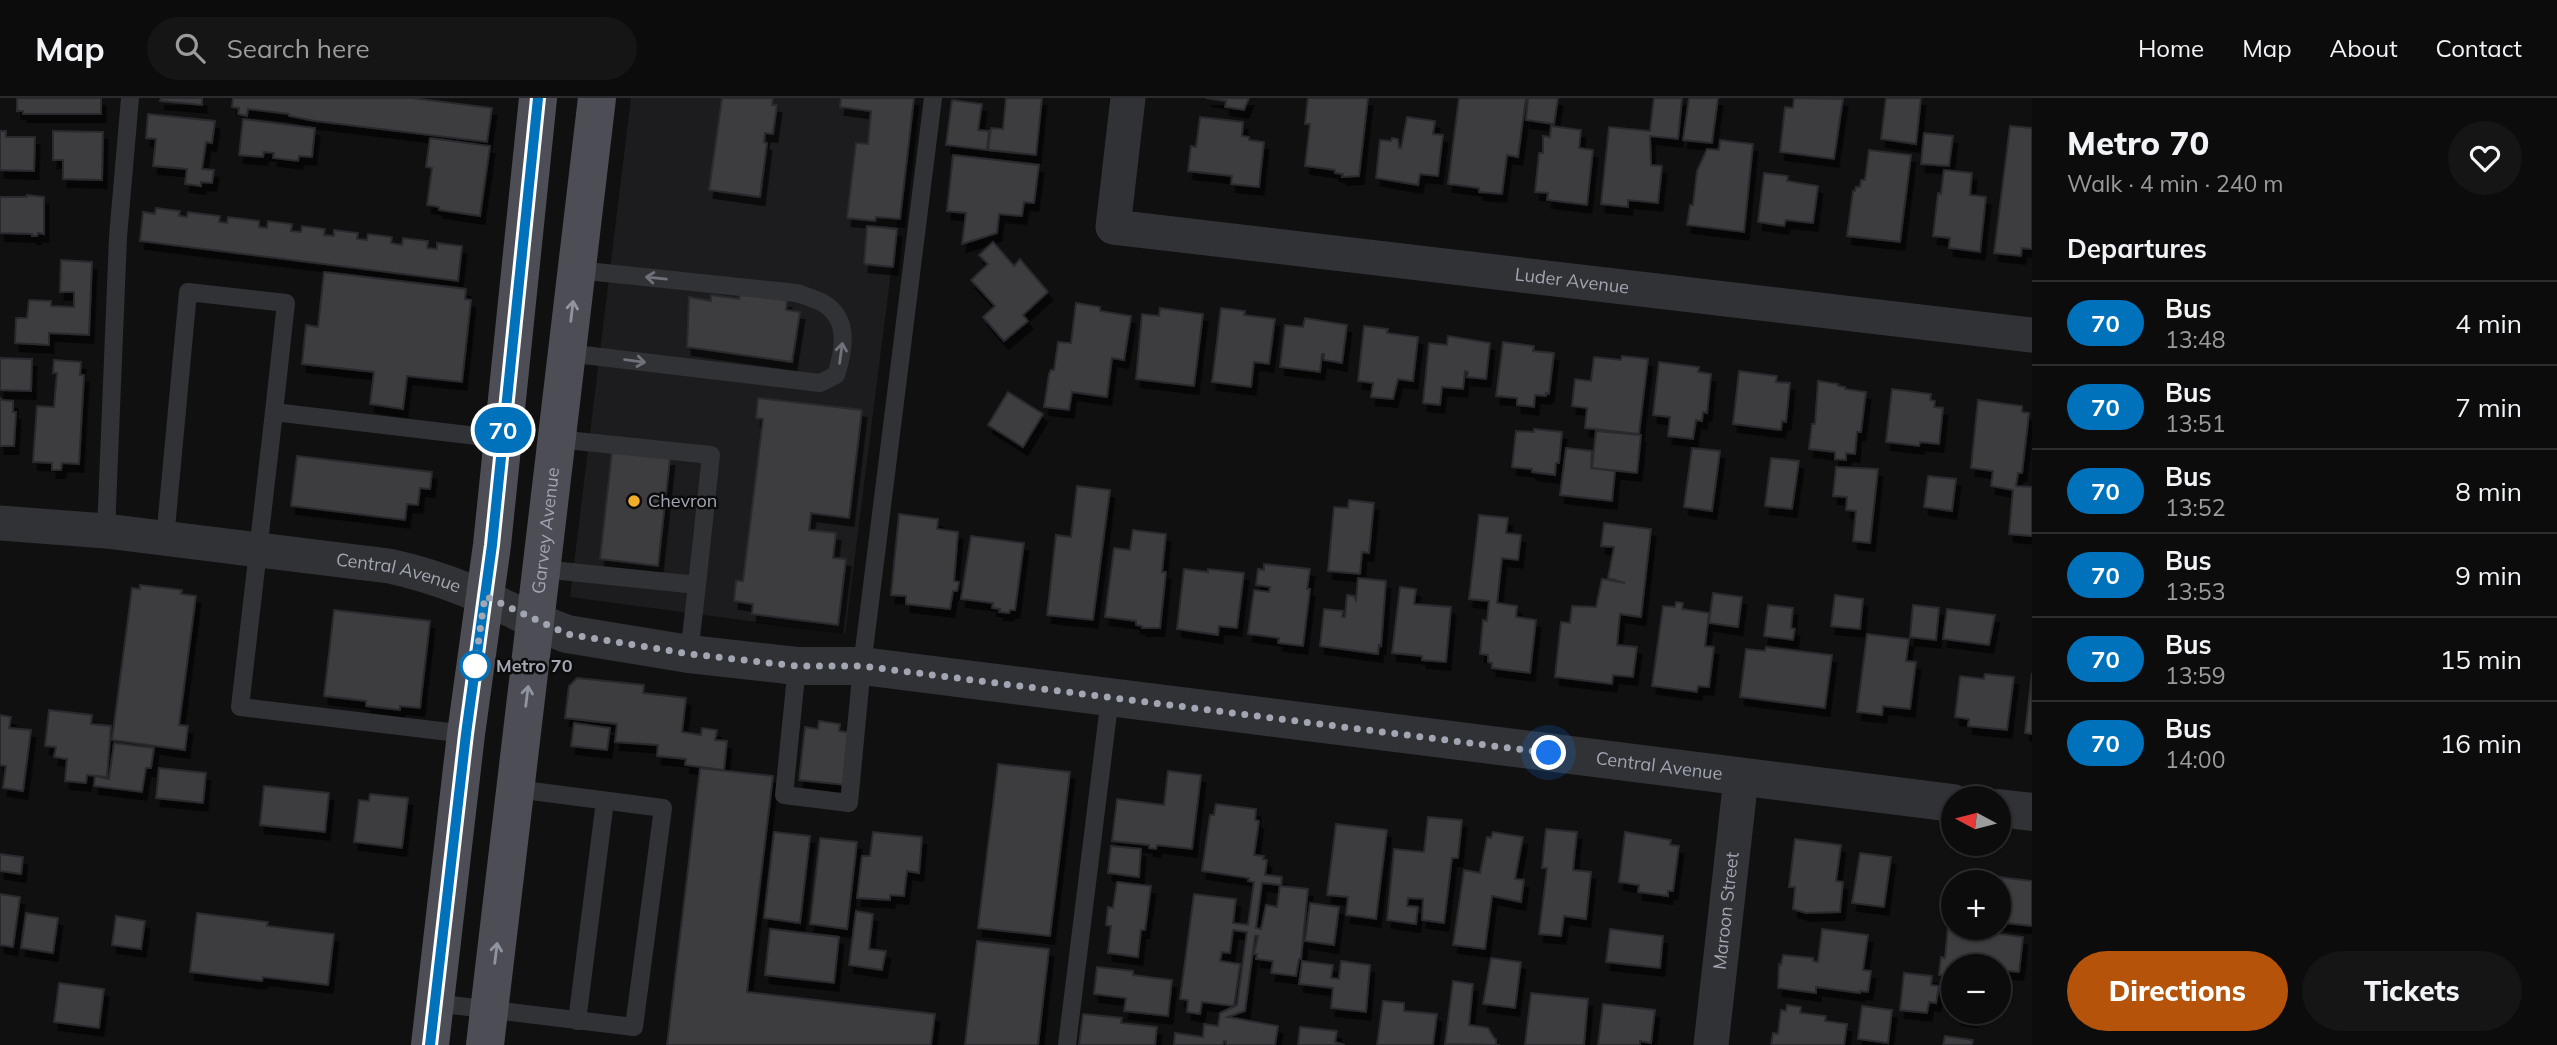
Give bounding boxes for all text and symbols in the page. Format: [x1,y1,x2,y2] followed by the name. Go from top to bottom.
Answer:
[147,17,637,80] search box
[35,28,105,69] text: Map
[171,29,209,67] icon: search
[227,32,370,65] text: Search here
[2138,33,2204,63] text: Home
[2242,33,2292,63] text: Map
[2330,33,2398,63] text: About
[2436,33,2522,63] text: Contact
[2448,121,2522,195] button: heart
[2067,122,2209,163] text: Metro 70
[2067,169,2284,198] text: Walk · 4 min · 240 m
[2067,232,2207,265] text: Departures
[1514,262,1630,299] street label: Luder Avenue
[645,271,668,284] one-way arrow
[2165,292,2211,325] text: Bus
[566,300,579,323] one-way arrow
[2455,307,2522,340] text: 4 min
[2091,308,2120,338] text: 70
[2165,325,2225,354] text: 13:48
[835,342,848,365] one-way arrow
[623,355,646,368] one-way arrow
[2165,376,2211,409] text: Bus
[2455,391,2522,424] text: 7 min
[2091,392,2120,422] text: 70
[472,407,534,453] line badge: 70
[2165,409,2225,438] text: 13:51
[489,415,517,445] text: 70
[2165,460,2211,493] text: Bus
[526,466,564,595] street label: Garvey Avenue
[2455,475,2522,508] text: 8 min
[2091,476,2120,506] text: 70
[648,489,717,512] place label: Chevron
[626,493,642,509] marker: Chevron
[2165,493,2225,522] text: 13:52
[2165,544,2211,577] text: Bus
[335,548,464,598] street label: Central Avenue
[2455,559,2522,592] text: 9 min
[2091,560,2120,590] text: 70
[2165,577,2225,606] text: 13:53
[2165,628,2211,661] text: Bus
[2440,643,2522,676] text: 15 min
[2091,644,2120,674] text: 70
[460,651,490,681] marker: Metro 70
[496,654,573,677] place label: Metro 70
[2165,661,2225,690] text: 13:59
[520,686,533,708] one-way arrow
[2165,712,2211,745] text: Bus
[2440,727,2522,760] text: 16 min
[2091,728,2120,758] text: 70
[1531,735,1566,770] your location
[2165,745,2225,774] text: 14:00
[1595,746,1724,785] street label: Central Avenue
[1941,786,2011,856] north arrow
[1941,786,2011,1024] map controls
[1708,851,1744,971] street label: Maroon Street
[1941,870,2011,940] button: +
[490,942,503,965] one-way arrow
[2067,951,2288,1031] button: Directions
[2302,951,2522,1031] button: Tickets
[1941,954,2011,1024] button: −

